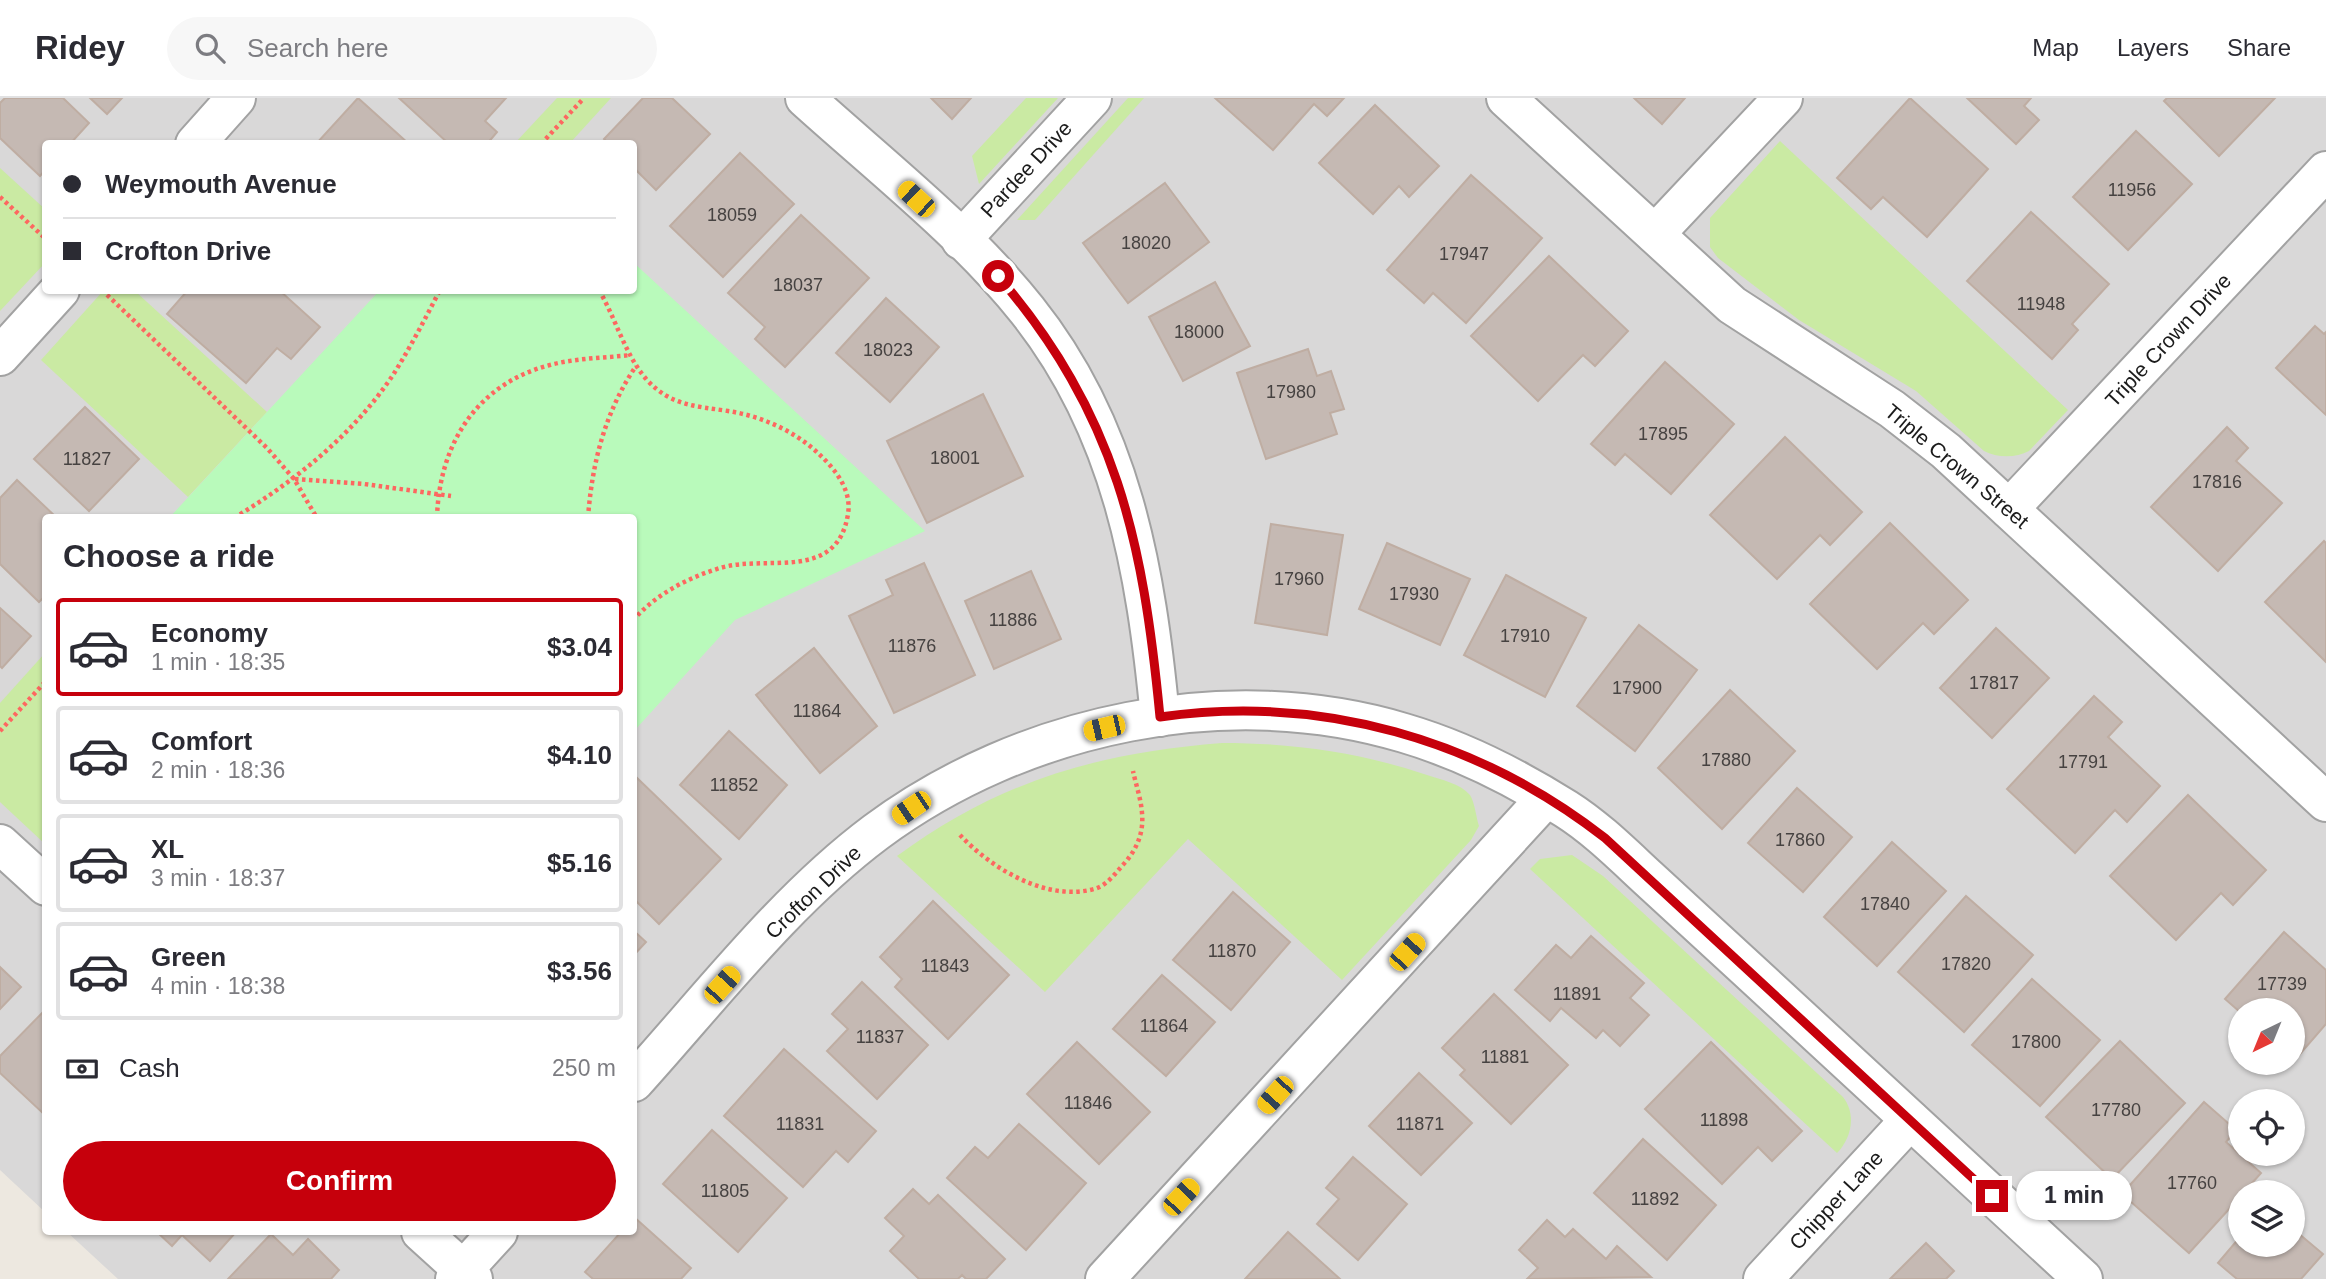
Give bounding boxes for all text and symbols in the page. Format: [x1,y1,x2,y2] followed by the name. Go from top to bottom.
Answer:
[167,17,657,80] search box
[35,29,125,66] text: Ridey
[191,29,229,67] icon: search
[247,33,389,63] text: Search here
[2032,34,2079,61] text: Map
[2117,34,2189,61] text: Layers
[2227,34,2291,61] text: Share
[976,116,1076,222] street label: Pardee Drive
[105,169,337,199] text: Weymouth Avenue
[894,177,939,221] car
[2108,180,2156,200] house number: 11956
[707,205,757,225] house number: 18059
[1121,233,1171,253] house number: 18020
[105,236,271,266] text: Crofton Drive
[1439,244,1489,264] house number: 17947
[982,260,1014,292] route start
[2101,269,2235,411] street label: Triple Crown Drive
[773,275,823,295] house number: 18037
[2017,294,2065,314] house number: 11948
[1174,322,1224,342] house number: 18000
[863,340,913,360] house number: 18023
[1266,382,1316,402] house number: 17980
[1881,399,2033,533] street label: Triple Crown Street
[1638,424,1688,444] house number: 17895
[930,448,980,468] house number: 18001
[63,449,111,469] house number: 11827
[2192,472,2242,492] house number: 17816
[63,538,275,574] text: Choose a ride
[1274,569,1324,589] house number: 17960
[1389,584,1439,604] house number: 17930
[989,610,1037,630] house number: 11886
[67,616,130,679] icon: car
[151,618,268,648] text: Economy
[1500,626,1550,646] house number: 17910
[547,632,612,662] text: $3.04
[888,636,936,656] house number: 11876
[151,649,285,675] text: 1 min · 18:35
[1969,673,2019,693] house number: 17817
[1612,678,1662,698] house number: 17900
[793,701,841,721] house number: 11864
[1082,713,1127,743] car
[67,724,130,787] icon: car
[151,726,252,756] text: Comfort
[547,740,612,770] text: $4.10
[1701,750,1751,770] house number: 17880
[2058,752,2108,772] house number: 17791
[151,757,285,783] text: 2 min · 18:36
[710,775,758,795] house number: 11852
[888,788,935,828] car
[1775,830,1825,850] house number: 17860
[67,832,130,895] icon: car
[151,834,184,864] text: XL
[761,841,865,943] street label: Crofton Drive
[547,848,612,878] text: $5.16
[151,865,285,891] text: 3 min · 18:37
[1860,894,1910,914] house number: 17840
[1386,929,1429,975] car
[67,940,130,1003] icon: car
[1208,941,1256,961] house number: 11870
[151,942,226,972] text: Green
[1941,954,1991,974] house number: 17820
[547,956,612,986] text: $3.56
[921,956,969,976] house number: 11843
[701,962,744,1008] car
[151,973,285,999] text: 4 min · 18:38
[2257,974,2307,994] house number: 17739
[1553,984,1601,1004] house number: 11891
[2228,998,2305,1074] north arrow
[2228,998,2305,1257] map controls
[1140,1016,1188,1036] house number: 11864
[856,1027,904,1047] house number: 11837
[2011,1032,2061,1052] house number: 17800
[1481,1047,1529,1067] house number: 11881
[63,1050,101,1088] icon: cash
[119,1053,180,1083] text: Cash
[552,1055,616,1081] text: 250 m
[1254,1072,1297,1118] car
[2228,1089,2305,1166] button: locate
[1064,1093,1112,1113] house number: 11846
[2091,1100,2141,1120] house number: 17780
[1700,1110,1748,1130] house number: 11898
[776,1114,824,1134] house number: 11831
[1396,1114,1444,1134] house number: 11871
[63,1141,616,1221] button: Confirm
[1785,1146,1887,1254] street label: Chipper Lane
[2016,1172,2132,1220] callout: 1 min
[2167,1173,2217,1193] house number: 17760
[1159,1174,1204,1220] car
[1976,1180,2008,1212] route end
[2228,1180,2305,1257] button: layers
[701,1181,749,1201] house number: 11805
[2044,1182,2104,1208] text: 1 min
[1631,1189,1679,1209] house number: 11892

